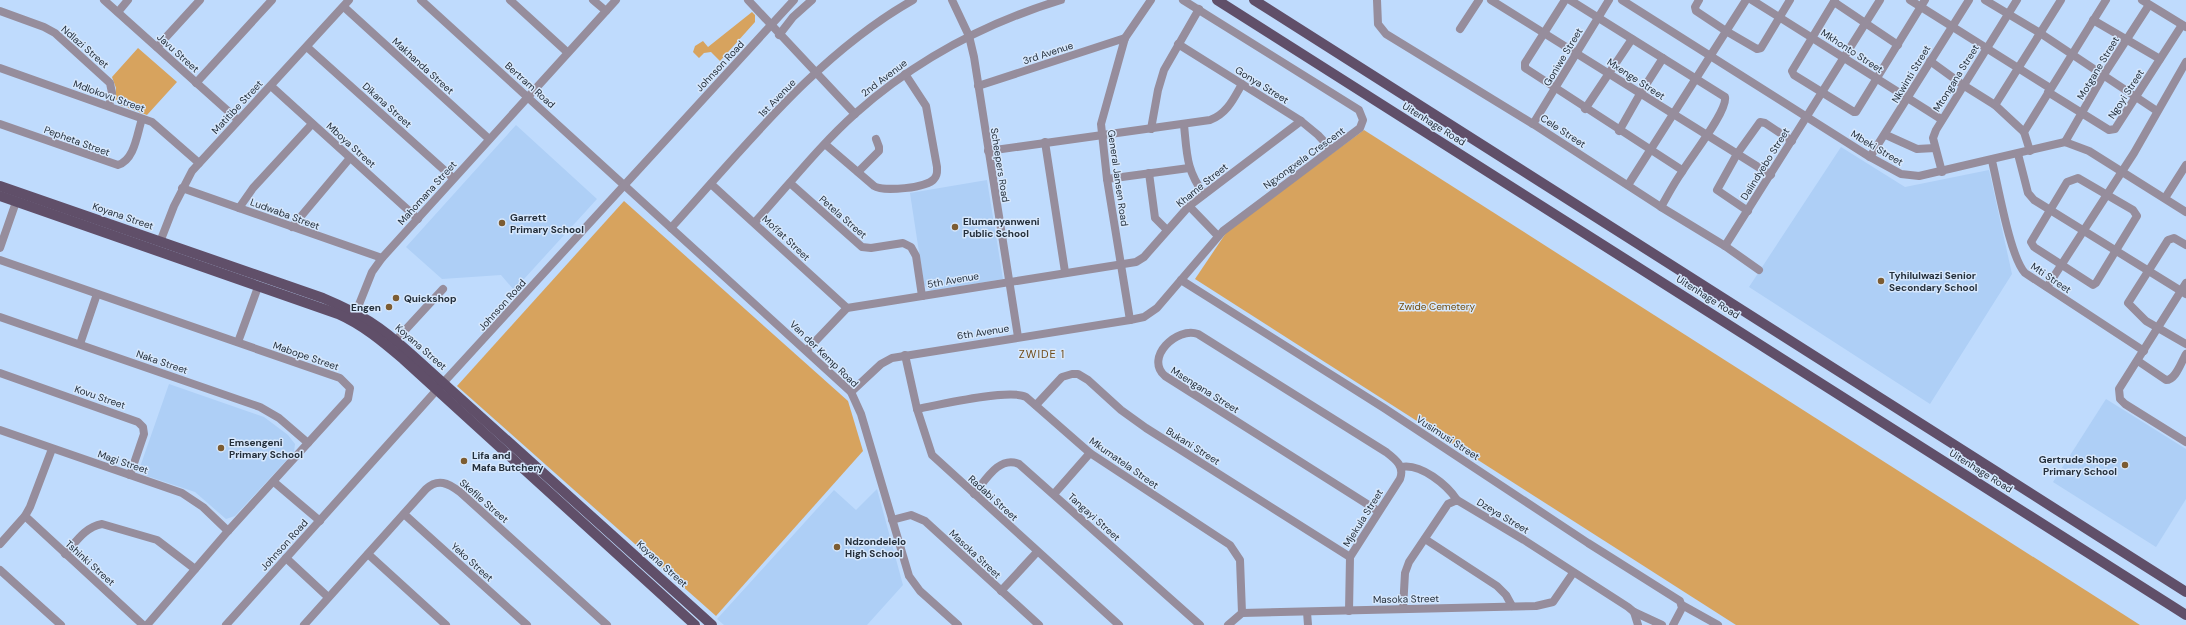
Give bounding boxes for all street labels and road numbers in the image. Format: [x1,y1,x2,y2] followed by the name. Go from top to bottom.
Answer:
[59,23,112,71] street label: Ndlazi Street
[1540,25,1586,89] street label: Goniwe Street
[1818,26,1886,76] street label: Mkhonto Street
[154,31,202,75] street label: Javu Street
[2074,34,2122,102] street label: Motgane Street
[389,35,457,97] street label: Makhanda Street
[693,38,747,94] street label: Johnson Road
[1021,39,1075,67] street label: 3rd Avenue
[1930,42,1982,114] street label: Mtongana Street
[1889,43,1933,105] street label: Nkwinti Street
[1605,55,1668,103] street label: Mxenge Street
[858,56,910,100] street label: 2nd Avenue
[502,59,558,111] street label: Bertram Road
[1233,63,1291,107] street label: Gonya Street
[2105,67,2147,121] street label: Ngoyi Street
[755,76,799,120] street label: 1st Avenue
[71,77,147,115] street label: Mdlokovu Street
[209,77,265,137] street label: Matitibe Street
[360,79,414,131] street label: Dikana Street
[1400,99,1468,149] street label: Uitenhage Road
[1538,111,1588,151] street label: Cele Street
[324,119,378,171] street label: Mboya Street
[42,123,112,159] street label: Pepheta Street
[1261,124,1347,192] street label: Ngxongxela Crescent
[1738,125,1793,203] street label: Dalindyebo Street
[988,127,1012,203] street label: Scheepers Road
[1848,127,1906,169] street label: Mbeki Street
[1105,129,1131,227] street label: General Jansen Road
[395,158,459,228] street label: Mahomana Street
[1174,160,1230,210] street label: Khame Street
[816,193,870,241] street label: Petela Street
[249,195,322,233] street label: Ludwaba Street
[91,199,155,233] street label: Koyana Street
[759,212,813,264] street label: Moffat Street
[2028,260,2074,296] street label: Mti Street
[926,269,980,291] street label: 5th Avenue
[1674,272,1742,322] street label: Uitenhage Road
[475,276,529,334] street label: Johnson Road
[787,318,861,390] street label: Van der Kemp Road
[393,321,449,373] street label: Koyana Street
[956,321,1010,343] street label: 6th Avenue
[271,339,341,373] street label: Mabope Street
[134,347,190,377] street label: Naka Street
[1168,364,1242,416] street label: Msengana Street
[73,382,127,412] street label: Kovu Street
[1414,413,1482,463] street label: Vusimusi Street
[1164,424,1223,468] street label: Bukani Street
[1087,434,1161,492] street label: Mkumatela Street
[1947,446,2015,496] street label: Uitenhage Road
[96,447,150,477] street label: Magi Street
[965,472,1021,524] street label: Radabi Street
[457,476,511,526] street label: Skefile Street
[1340,487,1386,549] street label: Mjekula Street
[1065,490,1123,544] street label: Tangayi Street
[1475,495,1532,537] street label: Dzeya Street
[257,516,311,574] street label: Johnson Road
[946,527,1004,581] street label: Masoka Street
[63,537,118,589] street label: Tshinki Street
[634,538,690,590] street label: Koyana Street
[448,540,496,584] street label: Yeko Street
[1373,592,1439,606] street label: Masoka Street

